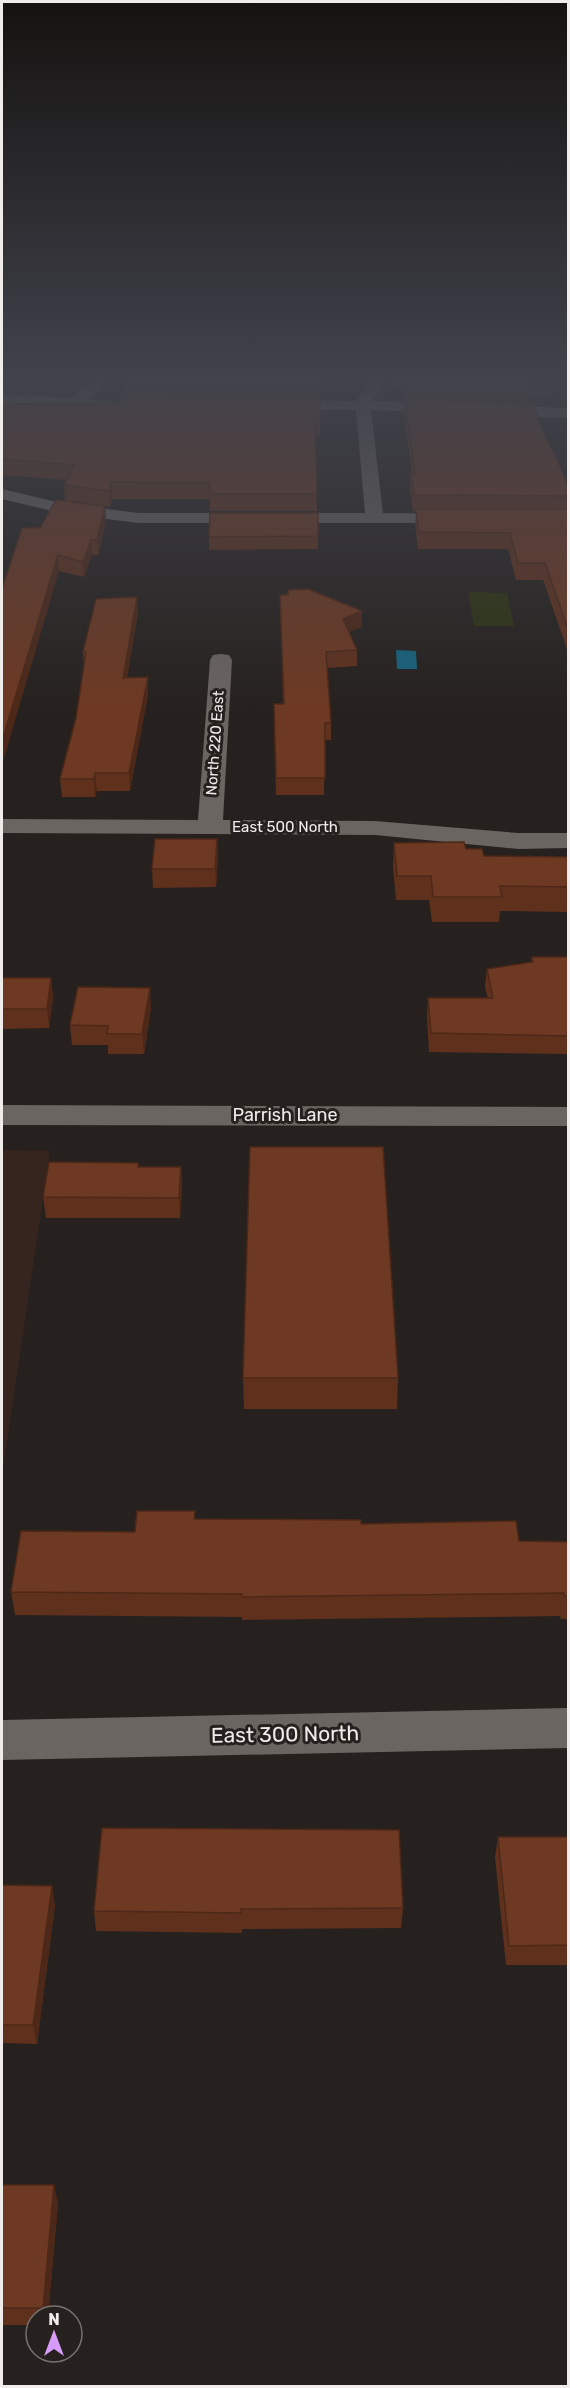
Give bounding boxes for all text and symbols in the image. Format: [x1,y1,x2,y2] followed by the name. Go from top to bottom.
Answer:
[202,690,228,796] street label: North 220 East
[232,818,338,836] street label: East 500 North
[233,1104,337,1126] street label: Parrish Lane
[211,1720,359,1748] street label: East 300 North
[24,2304,84,2364] north arrow
[48,2310,60,2329] text: N

